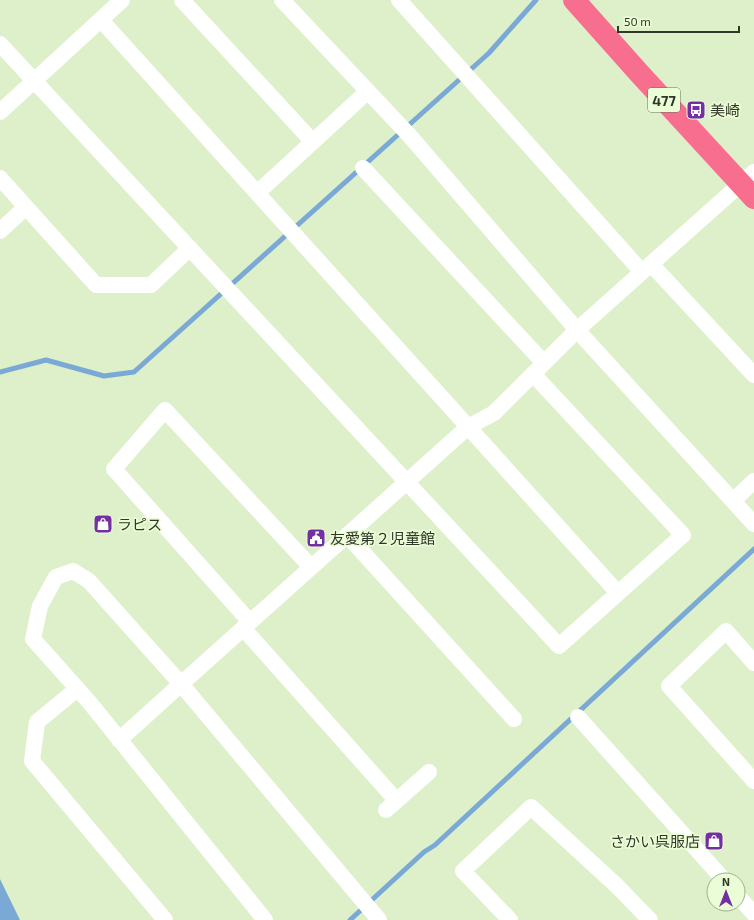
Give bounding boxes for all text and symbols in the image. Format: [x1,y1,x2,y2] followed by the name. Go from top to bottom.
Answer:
[618,8,739,34] scale bar
[624,14,651,28] text: 50 m
[648,88,680,112] road number: 477
[685,99,707,121] bus stop icon: 美崎
[710,101,740,119] place label: 美崎
[92,513,114,535] shop icon: ラピス
[117,515,162,533] place label: ラピス
[305,527,327,549] public building icon: 友愛第２児童館
[330,529,435,547] place label: 友愛第２児童館
[703,830,725,852] shop icon: さかい呉服店
[610,832,700,850] place label: さかい呉服店
[706,872,746,912] north arrow
[722,875,730,888] text: N

